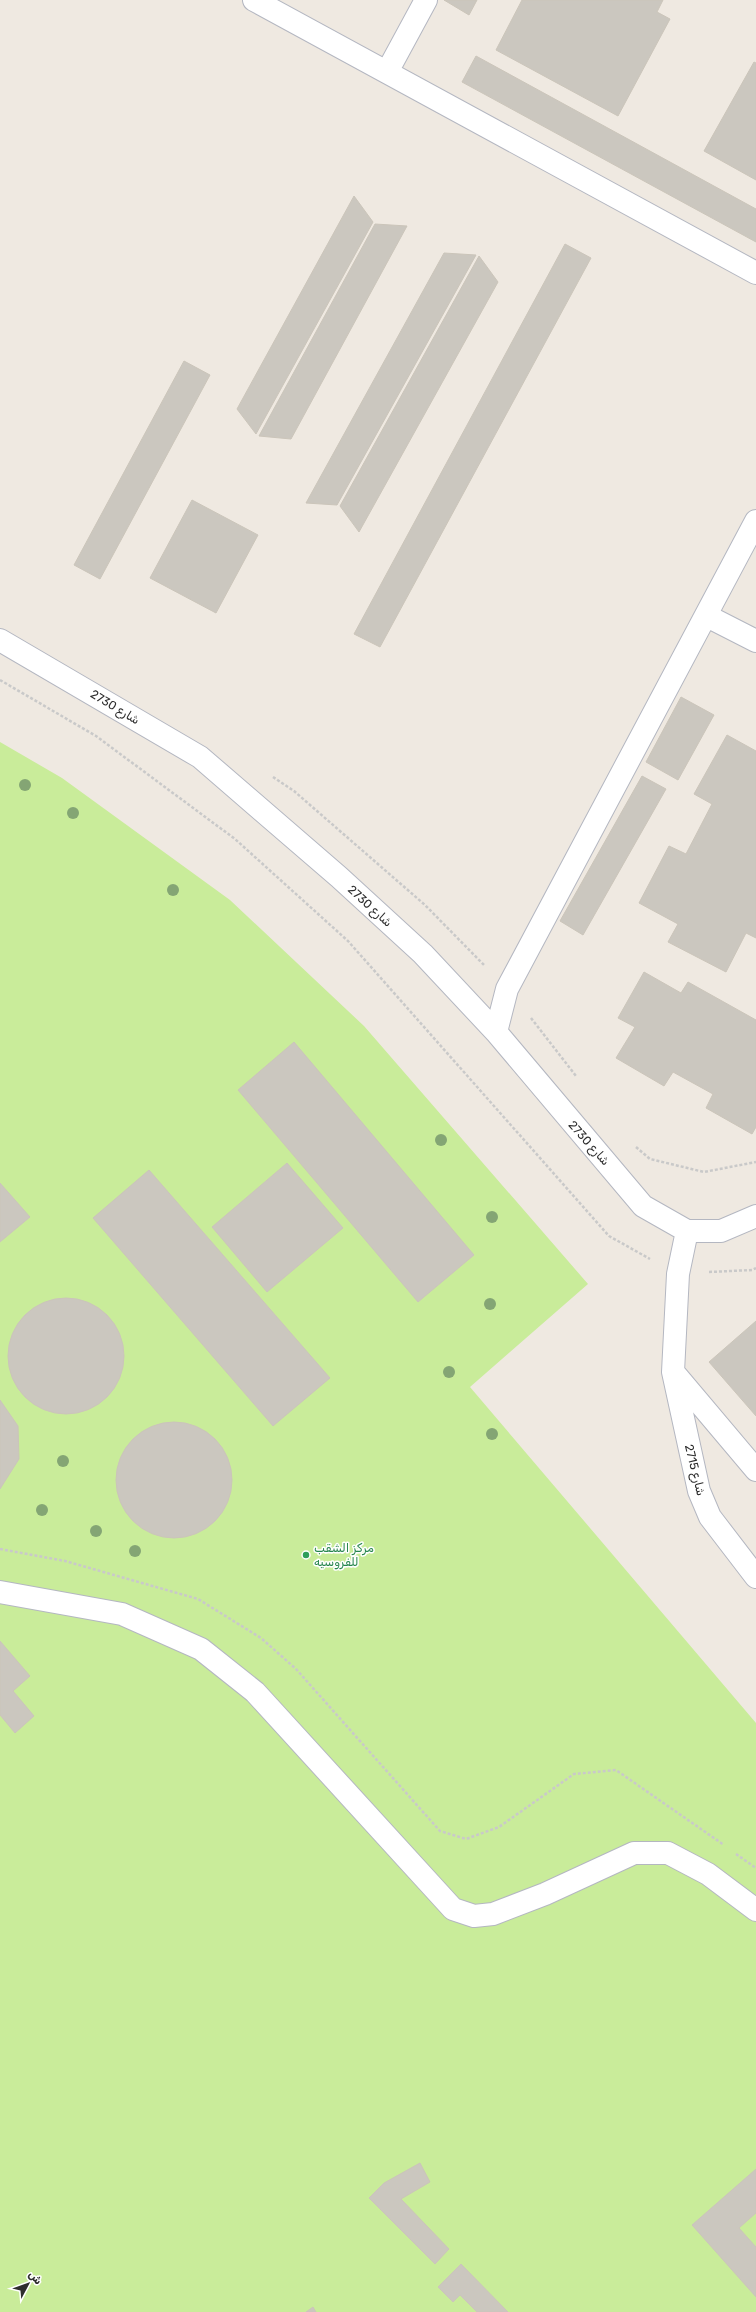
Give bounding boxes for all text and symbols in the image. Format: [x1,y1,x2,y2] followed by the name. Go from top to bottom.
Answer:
[87,687,142,729] street label: شارع 2730
[344,882,395,931] street label: شارع 2730
[564,1118,613,1169] street label: شارع 2730
[680,1443,708,1498] street label: شارع 2715
[314,1541,374,1570] place label: مركز الشقب للفروسيه
[301,1550,311,1560] marker: مركز الشقب للفروسيه
[8,2264,48,2304] north arrow
[26,2268,45,2287] text: ش

